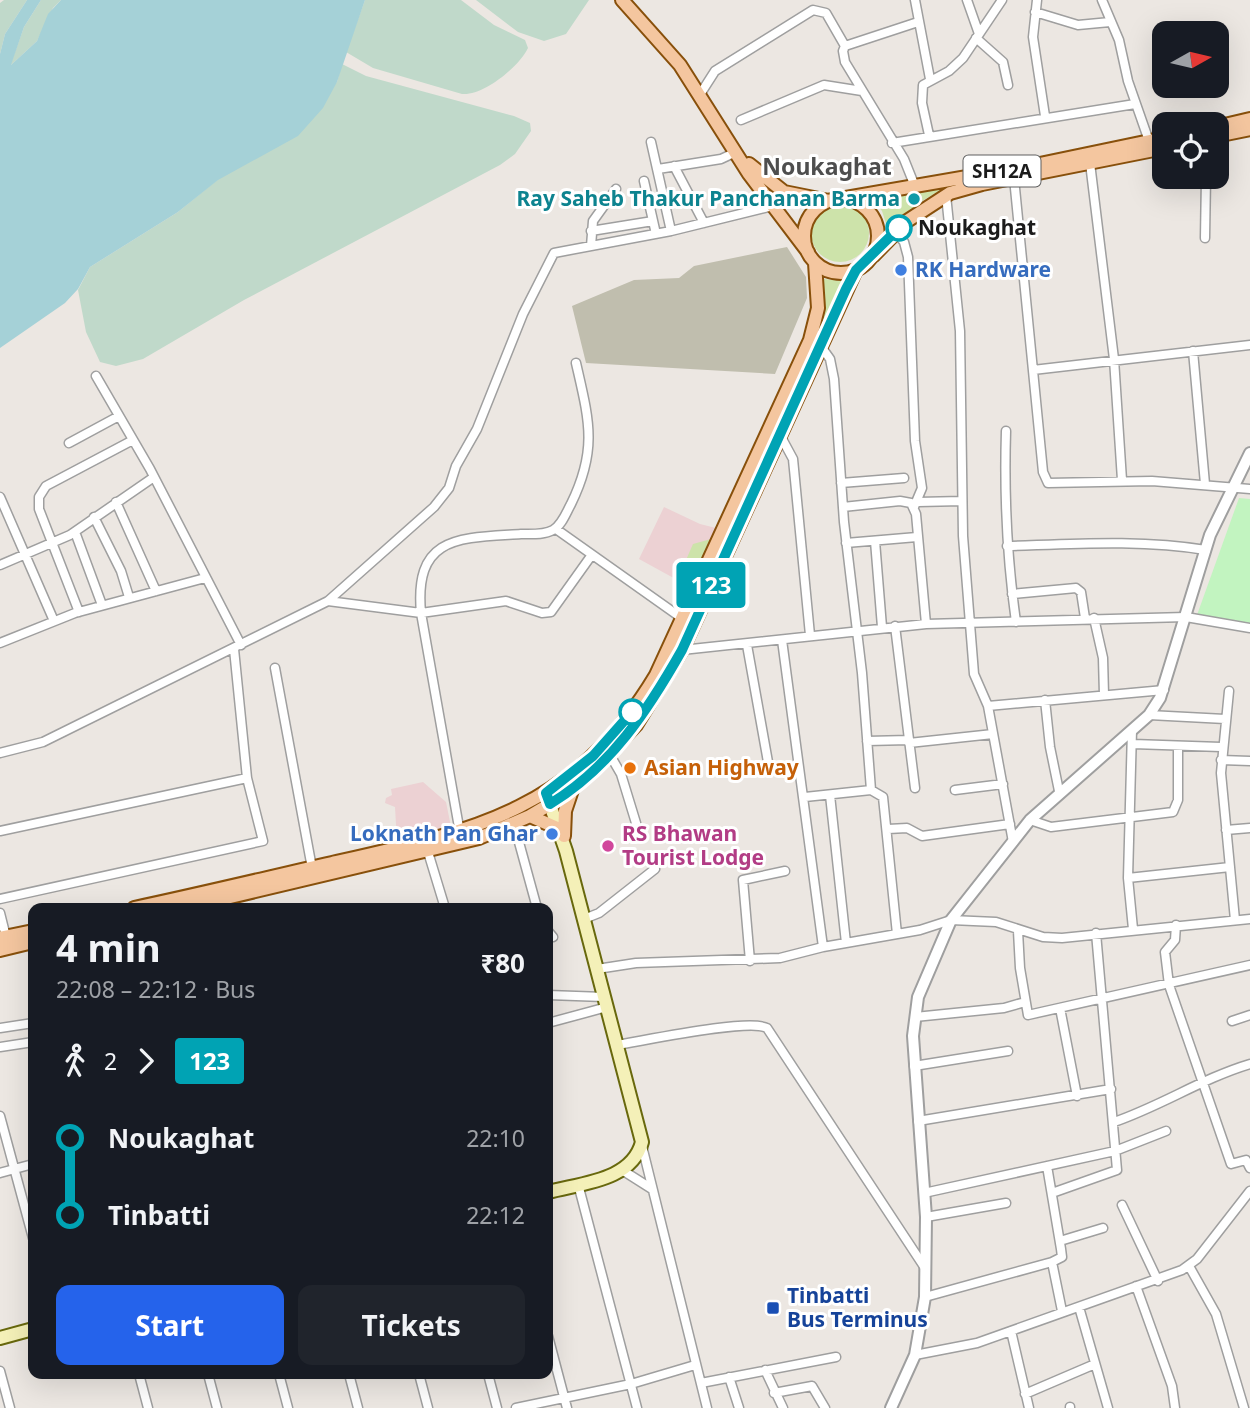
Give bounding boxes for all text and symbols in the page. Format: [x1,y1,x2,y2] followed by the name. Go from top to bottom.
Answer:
[1152,21,1228,98] north arrow
[1152,21,1229,189] map controls
[1152,112,1229,189] button: locate
[762,150,892,182] district label: Noukaghat
[964,155,1040,186] road number: SH12A
[517,184,900,212] place label: Ray Saheb Thakur Panchanan Barma
[906,191,922,207] marker: Ray Saheb Thakur Panchanan Barma
[918,213,1036,241] place label: Noukaghat
[886,215,912,241] marker: Noukaghat
[915,255,1051,283] place label: RK Hardware
[893,262,909,278] marker: RK Hardware
[671,562,751,608] line badge: 123
[690,568,732,601] text: 123
[619,699,645,725] unlabelled marker
[644,753,799,781] place label: Asian Highway
[622,760,638,776] marker: Asian Highway
[350,819,539,847] place label: Loknath Pan Ghar
[622,819,764,871] place label: RS Bhawan Tourist Lodge
[544,826,560,842] marker: Loknath Pan Ghar
[600,838,616,854] marker: RS Bhawan Tourist Lodge
[56,921,161,973] text: 4 min
[480,945,525,981] text: ₹80
[56,973,255,1005] text: 22:08 – 22:12 · Bus
[56,1042,94,1080] icon: walk
[127,1042,165,1080] icon: forward
[189,1044,230,1077] text: 123
[104,1045,117,1077] text: 2
[108,1120,254,1156] text: Noukaghat
[466,1122,525,1154] text: 22:10
[108,1197,210,1233] text: Tinbatti
[466,1199,525,1231] text: 22:12
[787,1281,928,1333] place label: Tinbatti Bus Terminus
[56,1285,284,1365] button: Start
[298,1285,525,1365] button: Tickets
[765,1300,781,1316] marker: Tinbatti Bus Terminus

